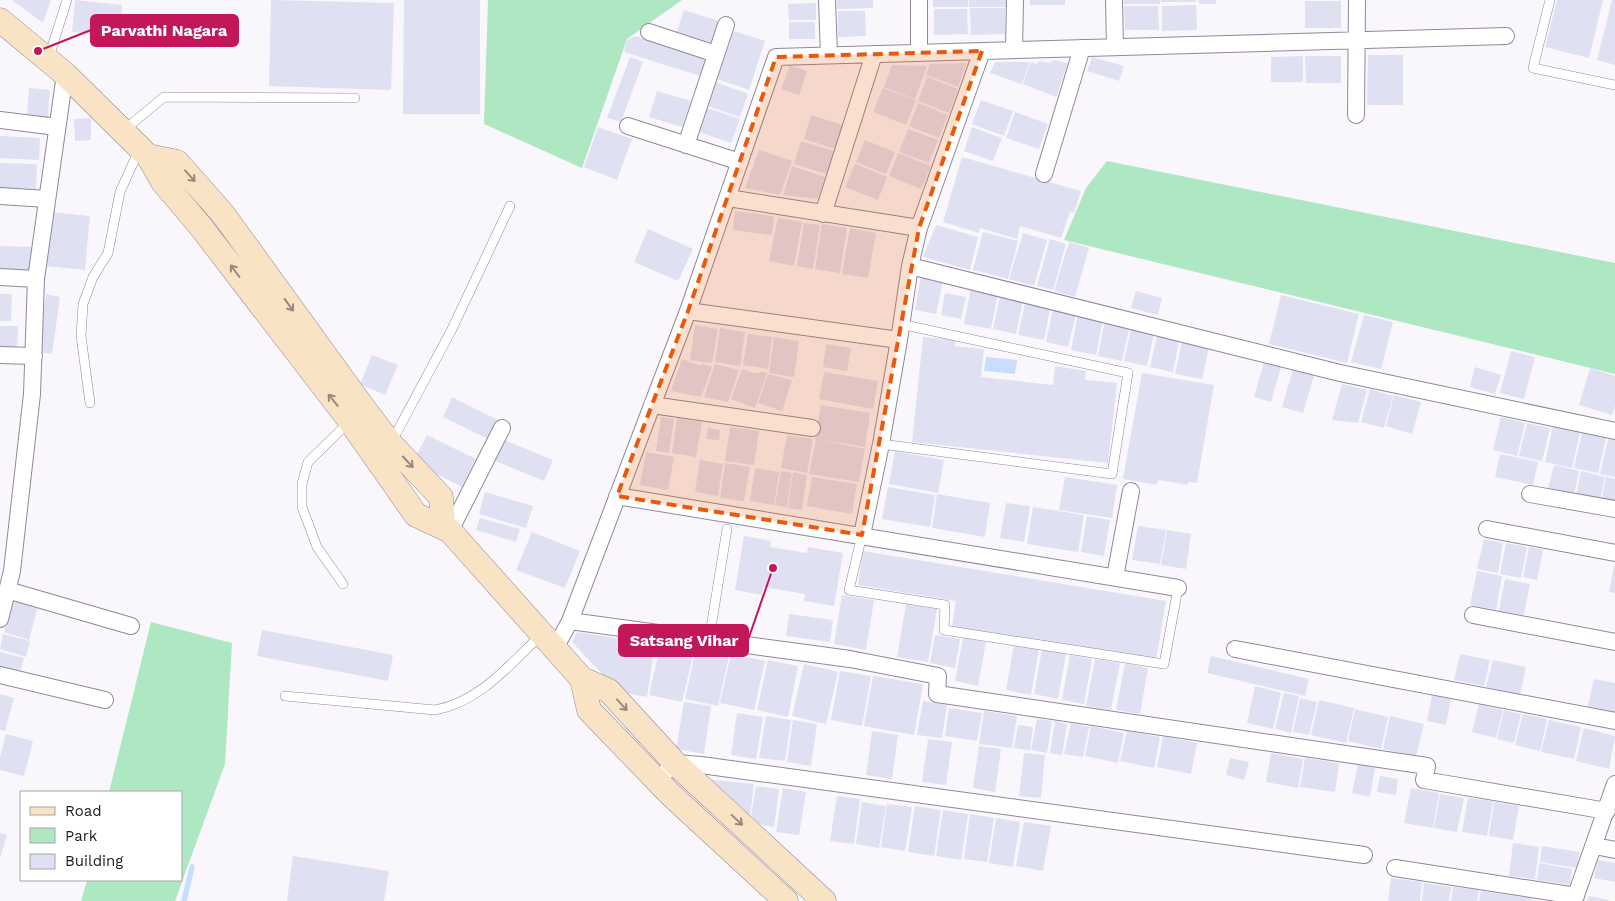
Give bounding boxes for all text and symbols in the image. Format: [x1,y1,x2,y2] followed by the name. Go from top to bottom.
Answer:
[91,15,238,46] callout: Parvathi Nagara
[101,21,228,40] text: Parvathi Nagara
[184,170,195,183] one-way arrow
[229,265,240,278] one-way arrow
[284,298,294,312] one-way arrow
[327,394,338,407] one-way arrow
[402,456,414,468] one-way arrow
[619,625,748,656] callout: Satsang Vihar
[630,631,738,650] text: Satsang Vihar
[616,698,628,711] one-way arrow
[20,791,182,881] legend
[65,802,102,820] text: Road
[730,814,743,826] one-way arrow
[65,827,98,845] text: Park
[65,852,123,870] text: Building

